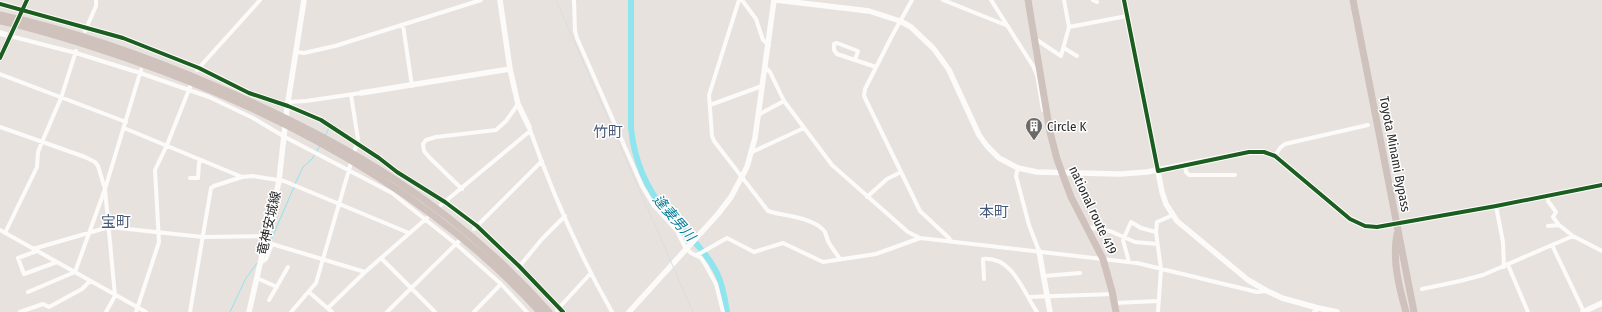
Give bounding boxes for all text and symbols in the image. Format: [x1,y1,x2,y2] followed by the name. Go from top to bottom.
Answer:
[1376,95,1414,213] street label: Toyota Minami Bypass
[1024,116,1044,141] building icon: Circle K
[1047,119,1086,134] place label: Circle K
[593,123,623,141] district label: 竹町
[1066,164,1120,256] street label: national route 419
[254,190,284,256] street label: 竜神安城線
[649,191,700,246] water label: 逢妻男川
[979,203,1009,221] district label: 本町
[101,213,131,231] district label: 宝町

